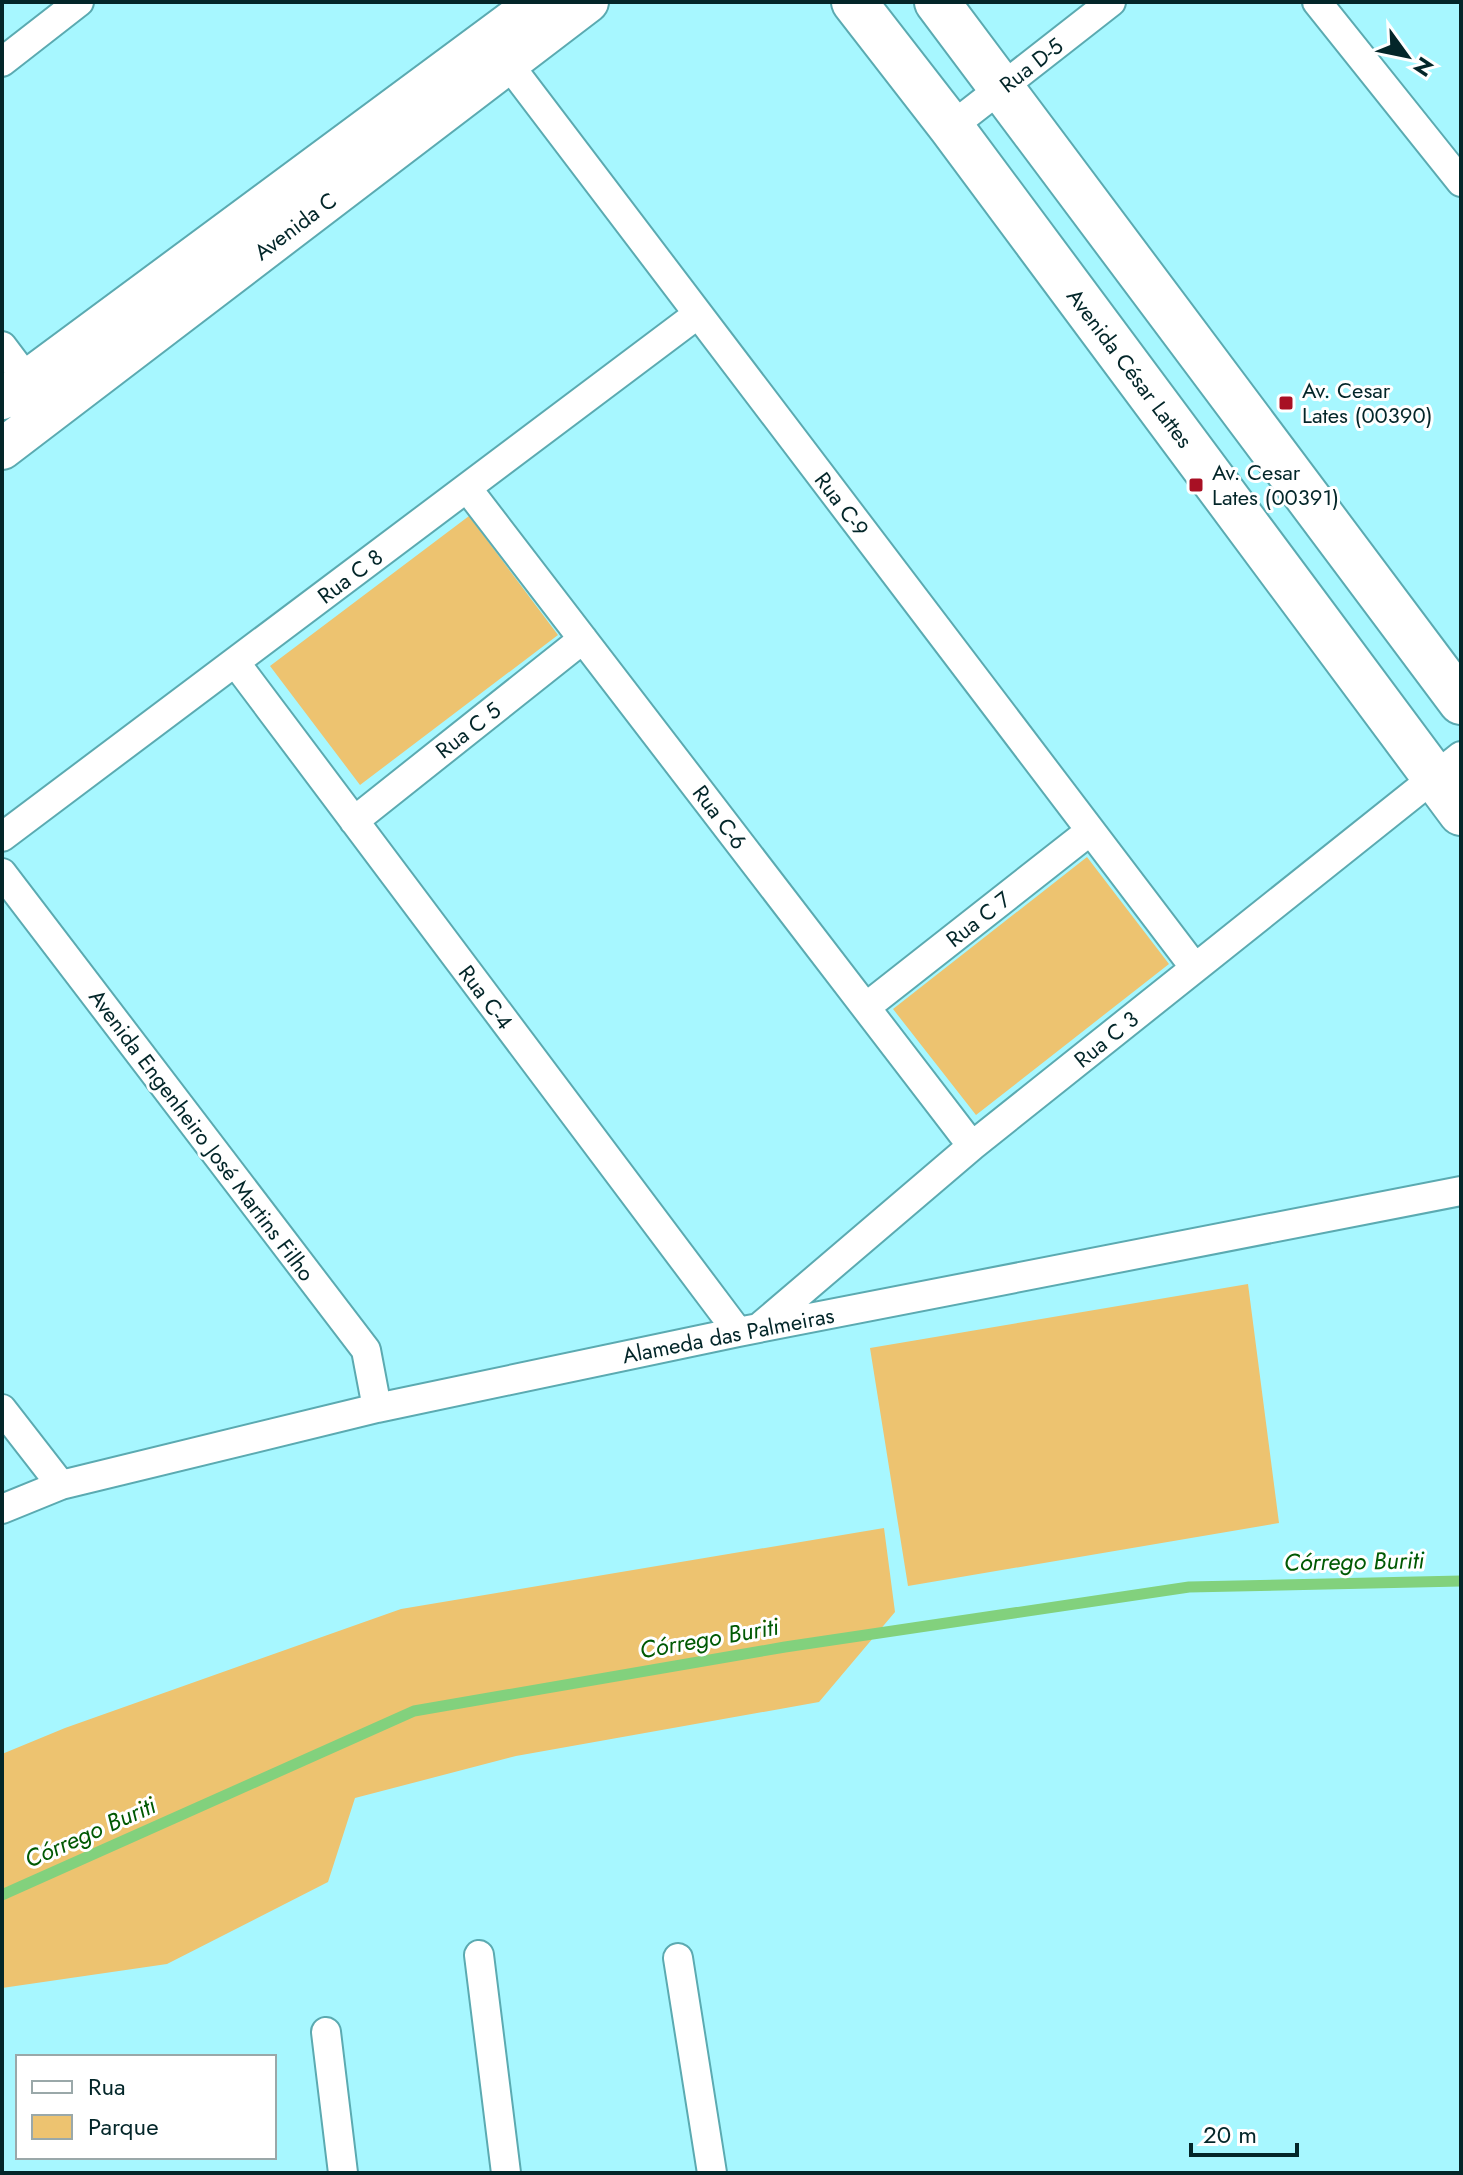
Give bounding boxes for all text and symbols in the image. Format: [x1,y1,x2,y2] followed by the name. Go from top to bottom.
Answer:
[1367,16,1447,96] north arrow
[992,30,1070,100] street label: Rua D-5
[1406,51,1442,83] text: N
[247,184,343,268] street label: Avenida C
[1059,282,1201,455] street label: Avenida César Lattes
[1302,374,1432,431] place label: Av. Cesar Lates (00390)
[1277,394,1295,412] marker: Av. Cesar Lates (00390)
[1212,456,1339,513] place label: Av. Cesar Lates (00391)
[807,465,877,543] street label: Rua C-9
[1187,476,1205,494] marker: Av. Cesar Lates (00391)
[311,541,389,611] street label: Rua C 8
[429,694,507,766] street label: Rua C 5
[685,778,755,856] street label: Rua C-6
[939,883,1017,954] street label: Rua C 7
[451,958,521,1036] street label: Rua C-4
[81,982,323,1288] street label: Avenida Engenheiro José Martins Filho
[1067,1003,1145,1075] street label: Rua C 3
[619,1299,837,1371] street label: Alameda das Palmeiras
[1283,1542,1425,1580] water label: Córrego Buriti
[637,1608,782,1667] water label: Córrego Buriti
[19,1787,162,1877] water label: Córrego Buriti
[16,2055,276,2159] legend
[88,2069,126,2104] text: Rua
[1191,2107,1297,2157] scale bar
[88,2109,159,2144] text: Parque
[1203,2117,1257,2152] text: 20 m

